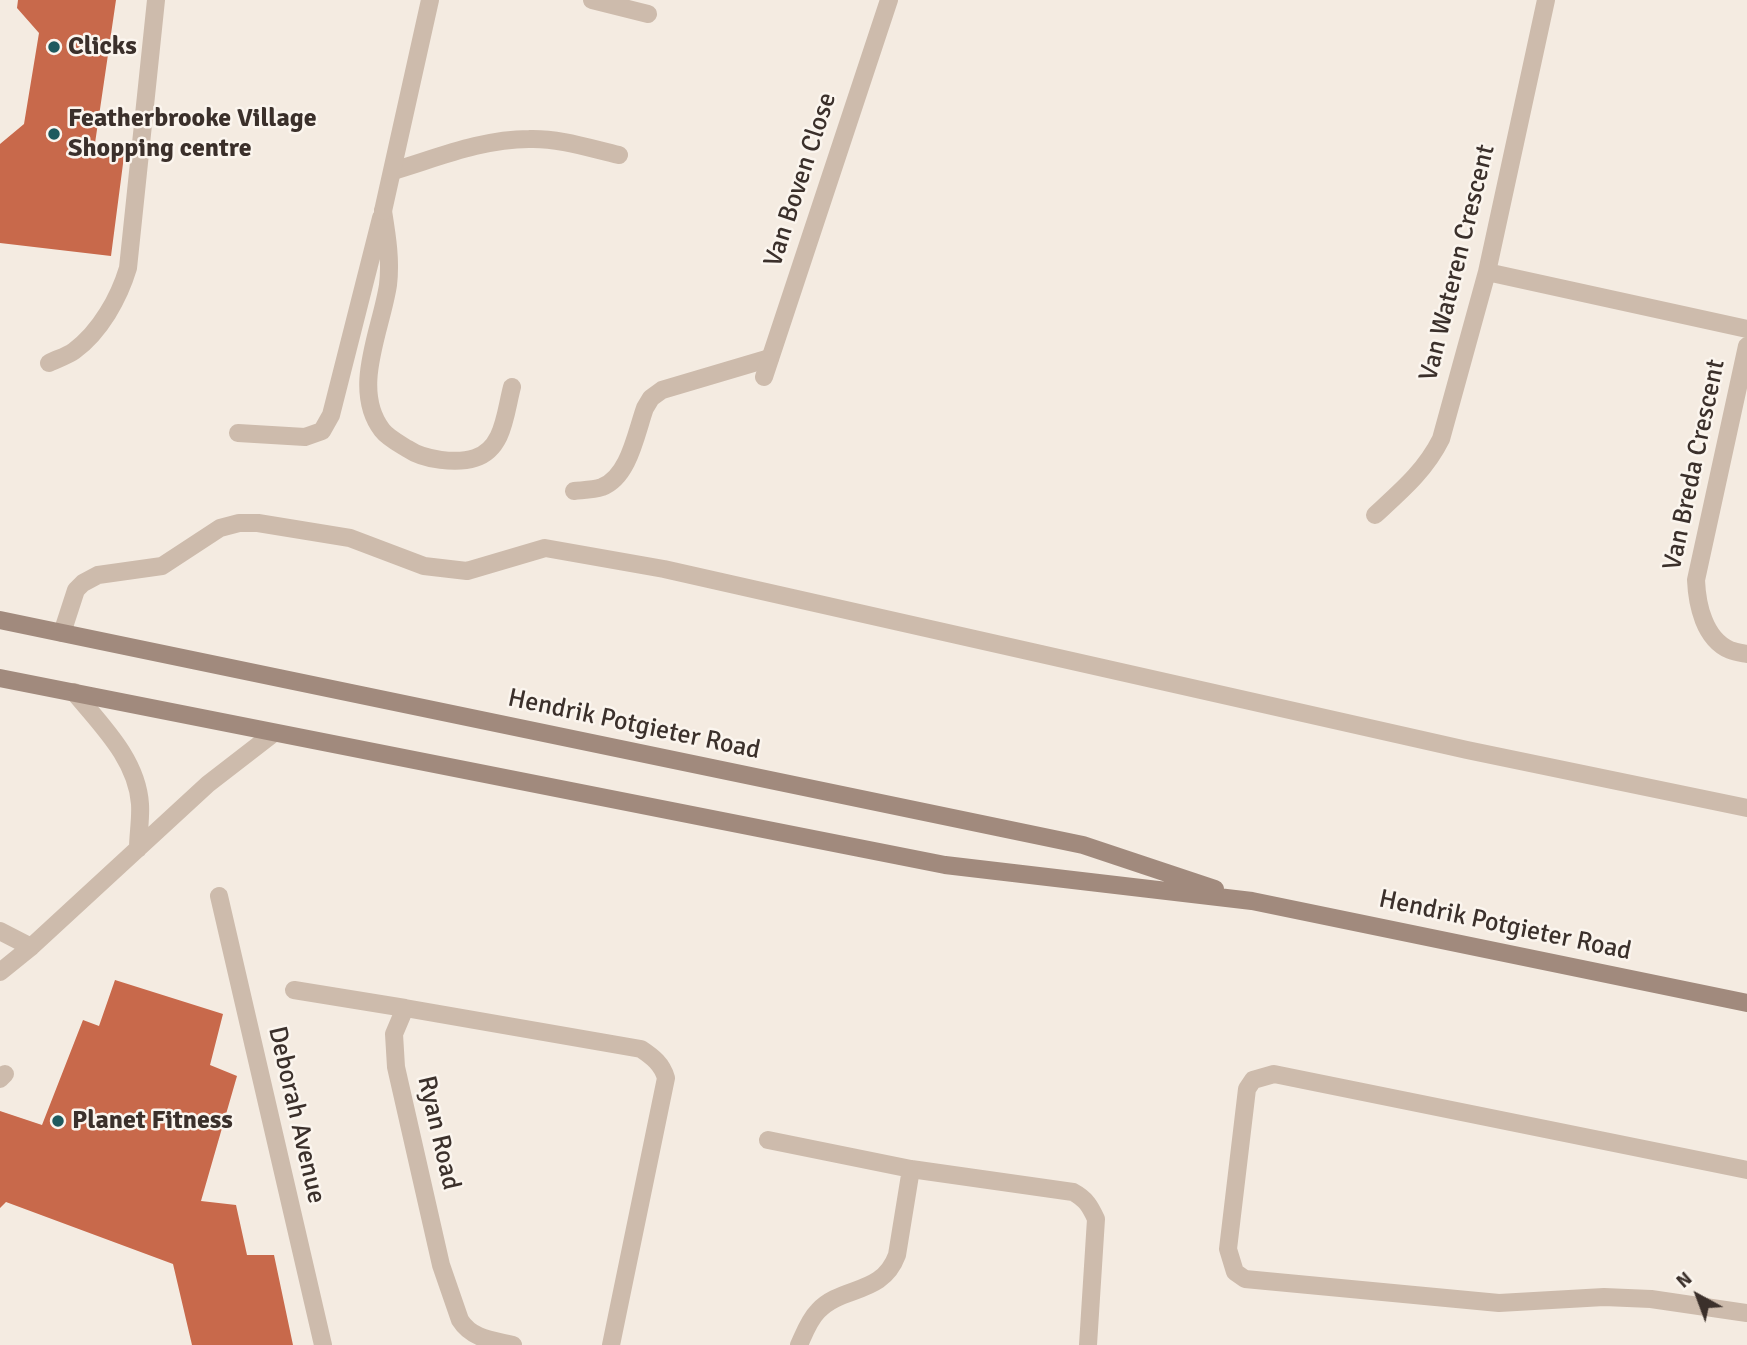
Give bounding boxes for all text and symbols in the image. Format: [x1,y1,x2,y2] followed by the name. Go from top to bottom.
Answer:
[68,31,137,63] place label: Clicks
[46,39,62,55] marker: Clicks
[758,89,844,271] street label: Van Boven Close
[68,103,317,164] place label: Featherbrooke Village Shopping centre
[46,126,62,142] marker: Featherbrooke Village Shopping centre
[1414,142,1502,384] street label: Van Wateren Crescent
[1657,357,1733,573] street label: Van Breda Crescent
[505,683,763,767] street label: Hendrik Potgieter Road
[1376,884,1634,968] street label: Hendrik Potgieter Road
[260,1023,332,1207] street label: Deborah Avenue
[410,1073,466,1193] street label: Ryan Road
[72,1105,233,1137] place label: Planet Fitness
[50,1113,66,1129] marker: Planet Fitness
[1663,1261,1733,1331] north arrow
[1671,1267,1697,1294] text: N

